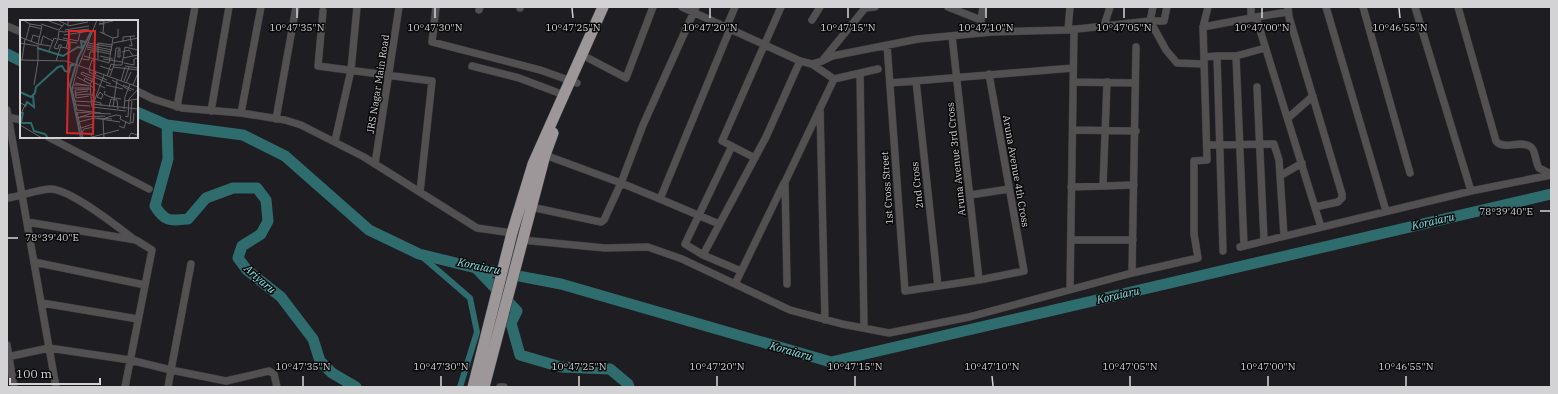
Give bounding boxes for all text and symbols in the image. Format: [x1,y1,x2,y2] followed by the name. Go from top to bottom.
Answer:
[20,20,138,138] inset map
[270,21,325,34] text: 10°47'35"N
[408,21,463,34] text: 10°47'30"N
[546,21,601,34] text: 10°47'25"N
[683,21,738,34] text: 10°47'20"N
[821,21,876,34] text: 10°47'15"N
[959,21,1014,34] text: 10°47'10"N
[1097,21,1152,34] text: 10°47'05"N
[1235,21,1290,34] text: 10°47'00"N
[1373,21,1428,34] text: 10°46'55"N
[364,34,392,134] street label: JRS Nagar Main Road
[944,101,968,216] street label: Aruna Avenue 3rd Cross
[1000,114,1032,228] street label: Aruna Avenue 4th Cross
[878,151,896,225] street label: 1st Cross Street
[908,161,926,209] street label: 2nd Cross
[1479,205,1533,218] text: 78°39'40"E
[1409,209,1456,233] water label: Koraiaru
[25,231,79,244] text: 78°39'40"E
[455,254,502,277] water label: Koraiaru
[241,261,279,297] water label: Ariyaru
[1094,283,1141,307] water label: Koraiaru
[767,338,814,364] water label: Koraiaru
[10,360,100,386] scale bar
[276,360,331,373] text: 10°47'35"N
[414,360,469,373] text: 10°47'30"N
[552,360,607,373] text: 10°47'25"N
[690,360,745,373] text: 10°47'20"N
[828,360,883,373] text: 10°47'15"N
[965,360,1020,373] text: 10°47'10"N
[1103,360,1158,373] text: 10°47'05"N
[1241,360,1296,373] text: 10°47'00"N
[1379,360,1434,373] text: 10°46'55"N
[16,366,52,381] text: 100 m

